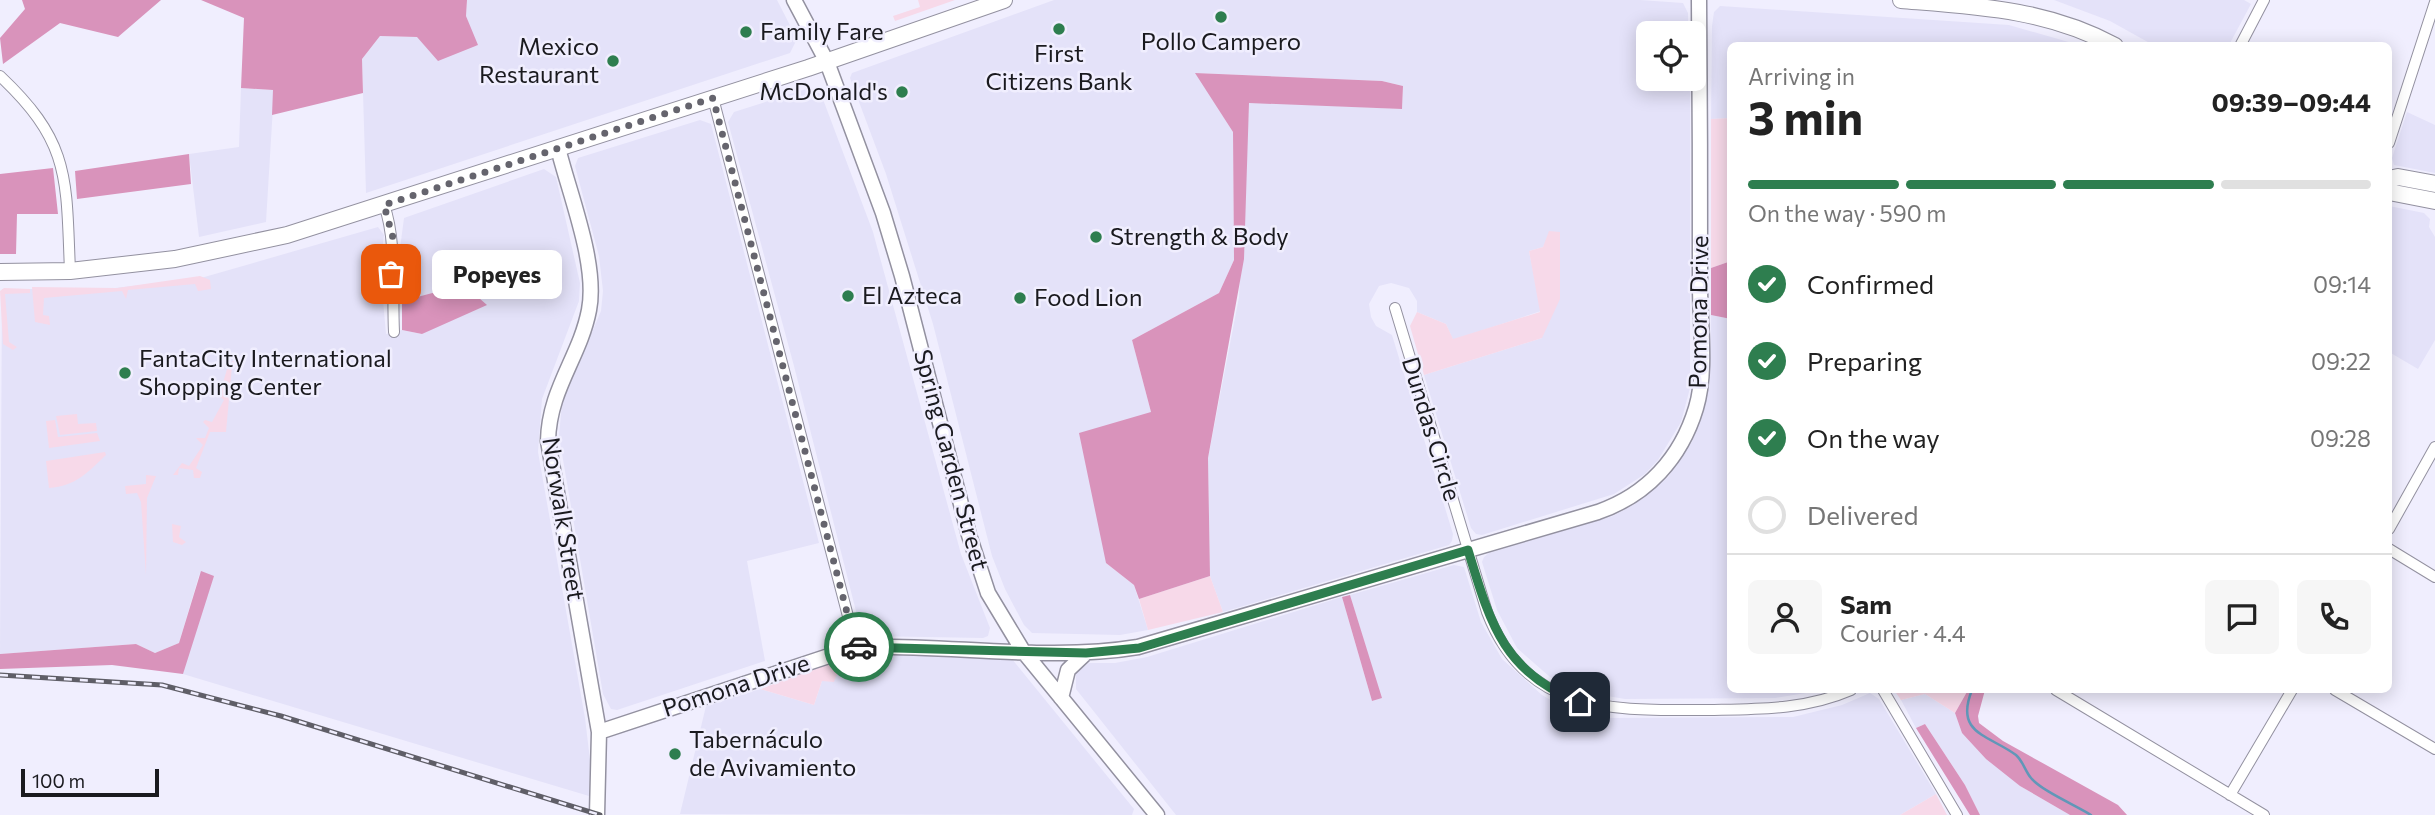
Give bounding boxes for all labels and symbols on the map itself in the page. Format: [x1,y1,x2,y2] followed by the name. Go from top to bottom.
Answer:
[1213,9,1229,25] marker: Pollo Campero
[760,16,884,45] place label: Family Fare
[1051,21,1067,37] marker: First Citizens Bank
[738,24,754,40] marker: Family Fare
[1141,26,1301,55] place label: Pollo Campero
[479,31,599,88] place label: Mexico Restaurant
[985,38,1133,95] place label: First Citizens Bank
[605,53,621,69] marker: Mexico Restaurant
[759,76,888,105] place label: McDonald's
[894,84,910,100] marker: McDonald's
[1110,221,1289,250] place label: Strength & Body
[1088,229,1104,245] marker: Strength & Body
[1682,235,1713,389] street label: Pomona Drive
[361,244,421,304] pin
[433,250,562,298] callout: Popeyes
[862,280,962,309] place label: El Azteca
[1034,282,1142,311] place label: Food Lion
[840,288,856,304] marker: El Azteca
[1012,290,1028,306] marker: Food Lion
[139,343,392,400] place label: FantaCity International Shopping Center
[909,346,996,573] street label: Spring Garden Street
[1397,353,1468,504] street label: Dundas Circle
[117,365,133,381] marker: FantaCity International Shopping Center
[537,435,592,603] street label: Norwalk Street
[824,612,894,682] courier
[658,647,813,722] street label: Pomona Drive
[1550,672,1610,732] pin
[689,724,856,781] place label: Tabernáculo de Avivamiento
[667,746,683,762] marker: Tabernáculo de Avivamiento
[21,766,159,798] scale bar

